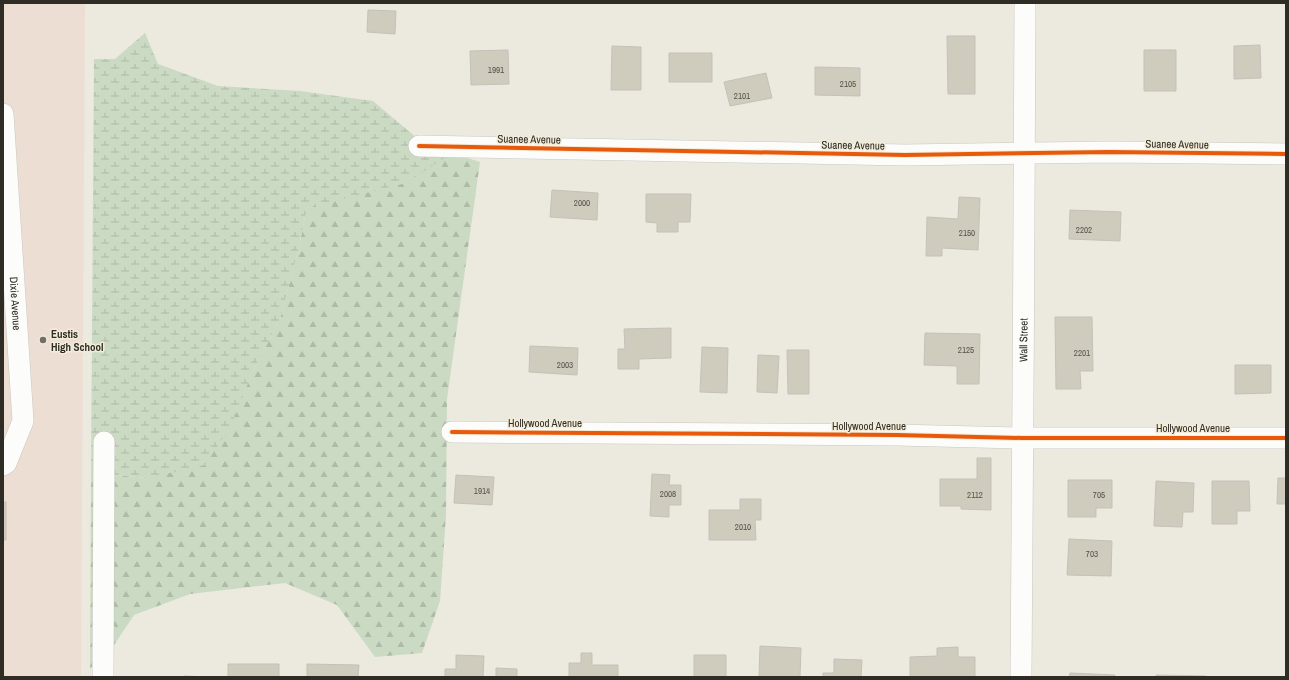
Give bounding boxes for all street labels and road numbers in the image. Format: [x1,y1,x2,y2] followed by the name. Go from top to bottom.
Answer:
[497,131,561,147] street label: Suanee Avenue
[1145,136,1209,152] street label: Suanee Avenue
[821,137,885,153] street label: Suanee Avenue
[7,276,24,331] street label: Dixie Avenue
[1016,318,1031,362] street label: Wall Street
[508,416,582,430] street label: Hollywood Avenue
[832,419,906,433] street label: Hollywood Avenue
[1156,421,1230,435] street label: Hollywood Avenue

